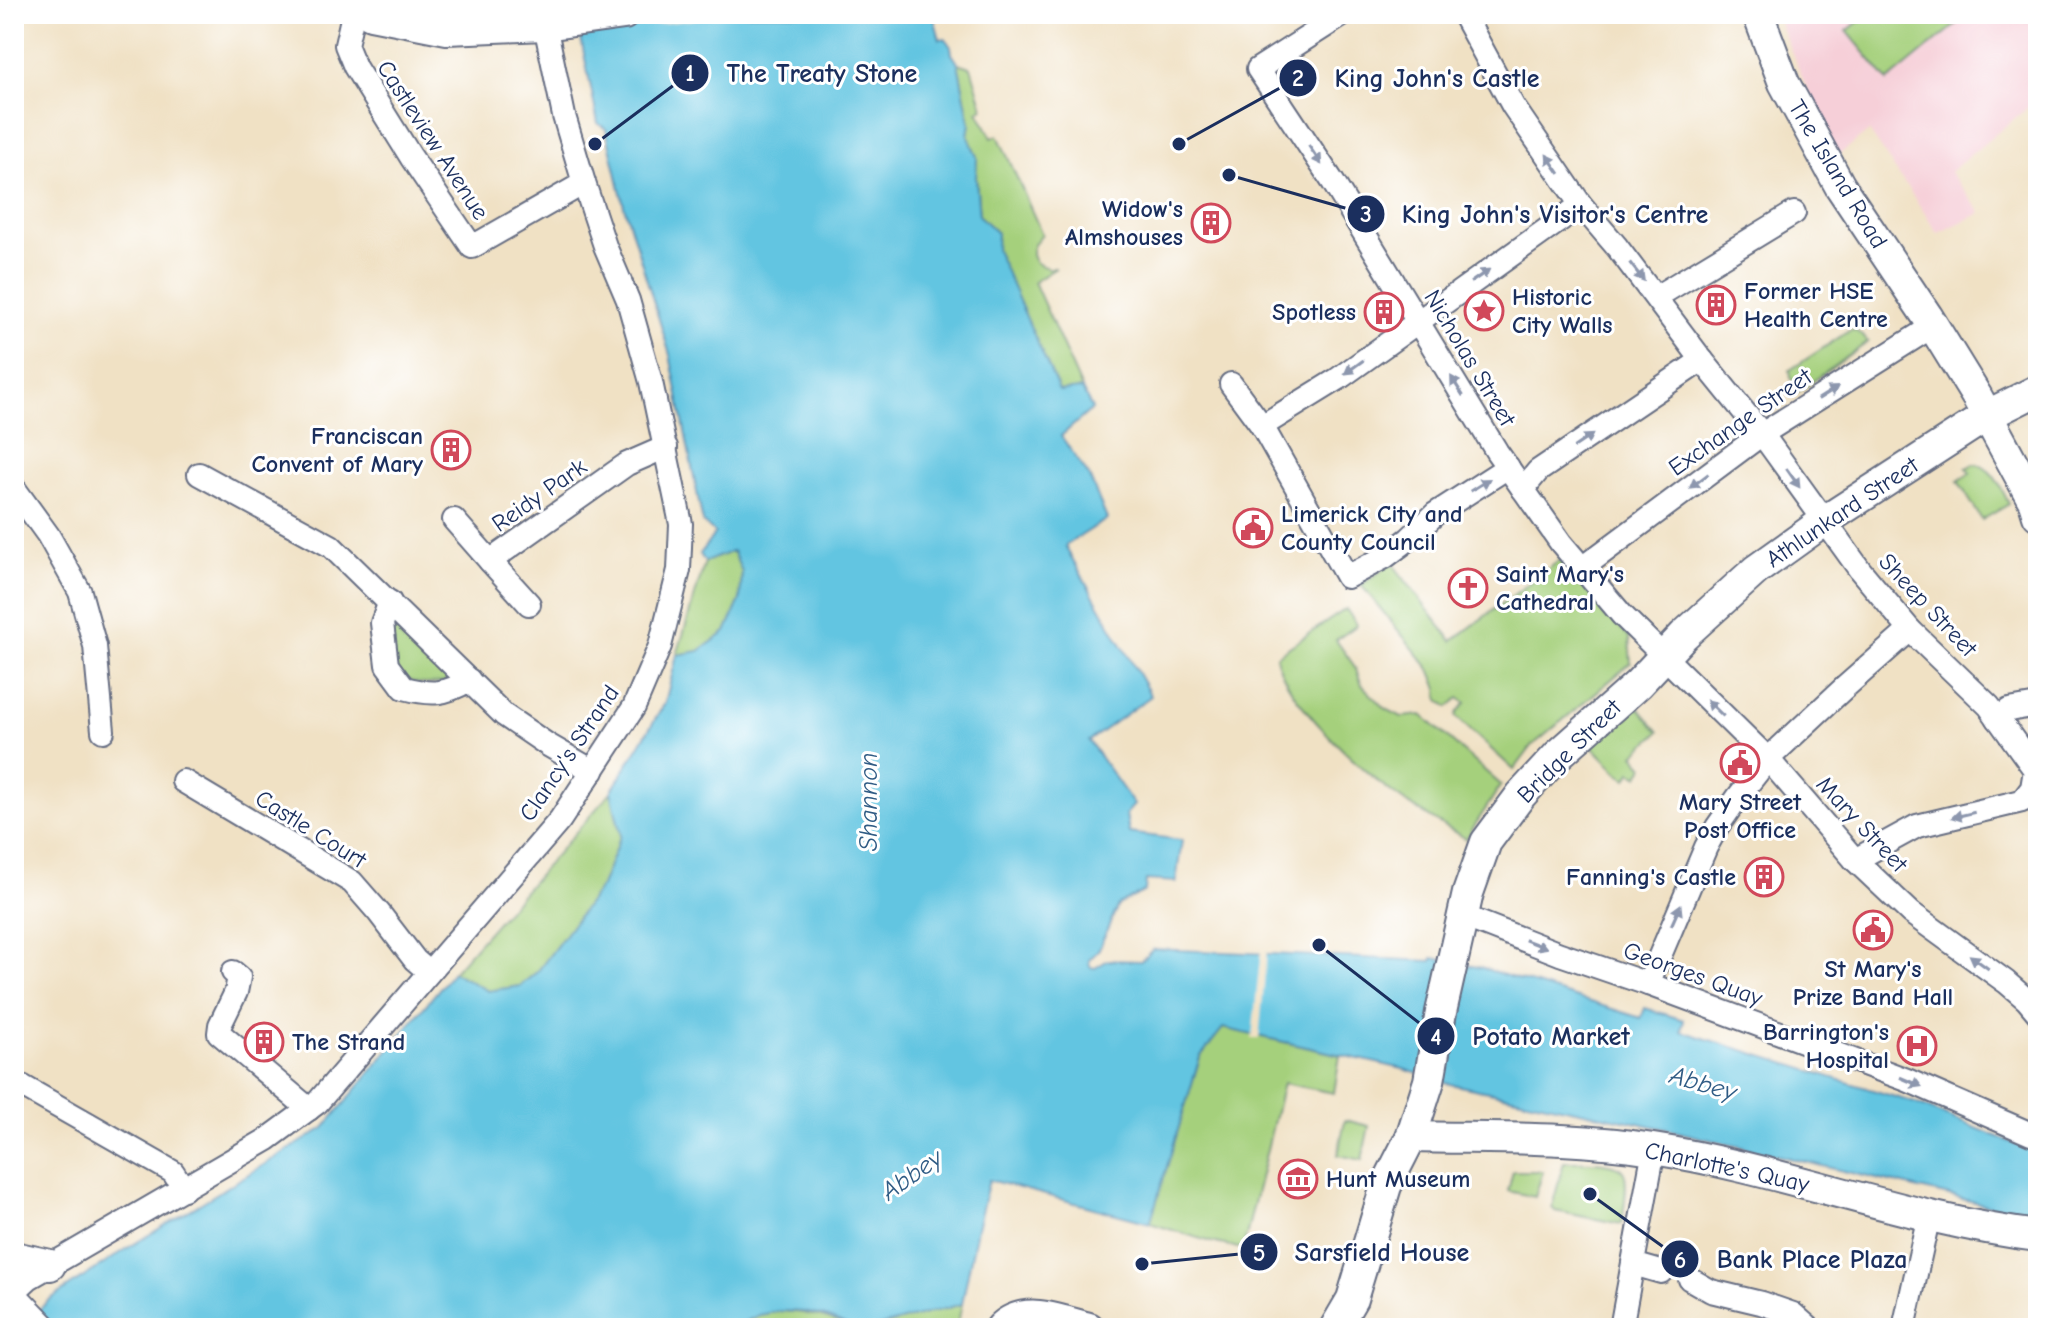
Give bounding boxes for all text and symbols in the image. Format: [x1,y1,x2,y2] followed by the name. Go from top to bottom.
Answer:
[670,48,933,98] callout: The Treaty Stone
[1278,53,1555,103] callout: King John's Castle
[371,55,495,225] street label: Castleview Avenue
[685,59,695,87] text: 1
[727,59,918,89] text: The Treaty Stone
[1292,64,1304,92] text: 2
[1334,64,1540,94] text: King John's Castle
[1783,95,1893,253] street label: The Island Road
[1307,145,1322,166] one-way arrow
[1546,154,1561,175] one-way arrow
[1346,189,1725,239] callout: King John's Visitor's Centre
[1065,195,1183,251] place label: Widow's Almshouses
[1360,200,1372,228] text: 3
[1402,200,1708,230] text: King John's Visitor's Centre
[1190,202,1232,244] building icon: Widow's Almshouses
[1628,262,1644,282] one-way arrow
[1470,269,1491,284] one-way arrow
[1744,277,1888,333] place label: Former HSE Health Centre
[1512,283,1613,339] place label: Historic City Walls
[1695,284,1737,326] building icon: Former HSE Health Centre
[1418,285,1522,432] street label: Nicholas Street
[1463,290,1505,332] place icon: Historic City Walls
[1363,291,1405,333] building icon: Spotless
[1272,298,1356,326] place label: Spotless
[1343,359,1364,374] one-way arrow
[1663,362,1818,482] street label: Exchange Street
[1450,375,1464,397] one-way arrow
[1817,386,1839,400] one-way arrow
[251,422,423,478] place label: Franciscan Convent of Mary
[430,429,472,471] building icon: Franciscan Convent of Mary
[1573,433,1594,448] one-way arrow
[1761,450,1924,573] street label: Athlunkard Street
[486,452,592,538] street label: Reidy Park
[1785,467,1800,488] one-way arrow
[1689,472,1709,488] one-way arrow
[1469,479,1491,493] one-way arrow
[1281,500,1462,556] place label: Limerick City and County Council
[1232,507,1274,549] public building icon: Limerick City and County Council
[1873,548,1984,663] street label: Sheep Street
[1496,560,1624,616] place label: Saint Mary's Cathedral
[1447,567,1489,609] church icon: Saint Mary's Cathedral
[513,680,625,826] street label: Clancy's Strand
[1511,692,1628,809] street label: Bridge Street
[1706,699,1725,717] one-way arrow
[1719,742,1761,784] public building icon: Mary Street Post Office
[854,753,884,851] water label: Shannon
[1811,770,1914,879] street label: Mary Street
[250,784,373,875] street label: Castle Court
[1679,788,1802,844] place label: Mary Street Post Office
[1950,809,1975,822] one-way arrow
[1743,856,1785,898] building icon: Fanning's Castle
[1566,863,1736,891] place label: Fanning's Castle
[1670,903,1683,927] one-way arrow
[1852,909,1894,951] public building icon: St Mary's Prize Band Hall
[1620,936,1767,1012] street label: Georges Quay
[1524,938,1548,951] one-way arrow
[1793,955,1953,1011] place label: St Mary's Prize Band Hall
[1968,955,1989,971] one-way arrow
[1416,1011,1646,1061] callout: Potato Market
[1763,1018,1889,1074] place label: Barrington's Hospital
[243,1021,285,1063] building icon: The Strand
[1472,1022,1630,1052] text: Potato Market
[1430,1023,1442,1051] text: 4
[1896,1025,1938,1067] hospital icon: Barrington's Hospital
[292,1028,405,1056] place label: The Strand
[1665,1060,1741,1108] water label: Abbey
[1899,1076,1923,1089] one-way arrow
[1642,1136,1812,1198] street label: Charlotte's Quay
[875,1142,949,1207] water label: Abbey
[1277,1158,1319,1200] museum icon: Hunt Museum
[1326,1165,1470,1193] place label: Hunt Museum
[1239,1227,1485,1277] callout: Sarsfield House
[1660,1234,1923,1284] callout: Bank Place Plaza
[1295,1238,1470,1268] text: Sarsfield House
[1253,1239,1265,1267] text: 5
[1717,1245,1907,1275] text: Bank Place Plaza
[1674,1246,1686,1274] text: 6

